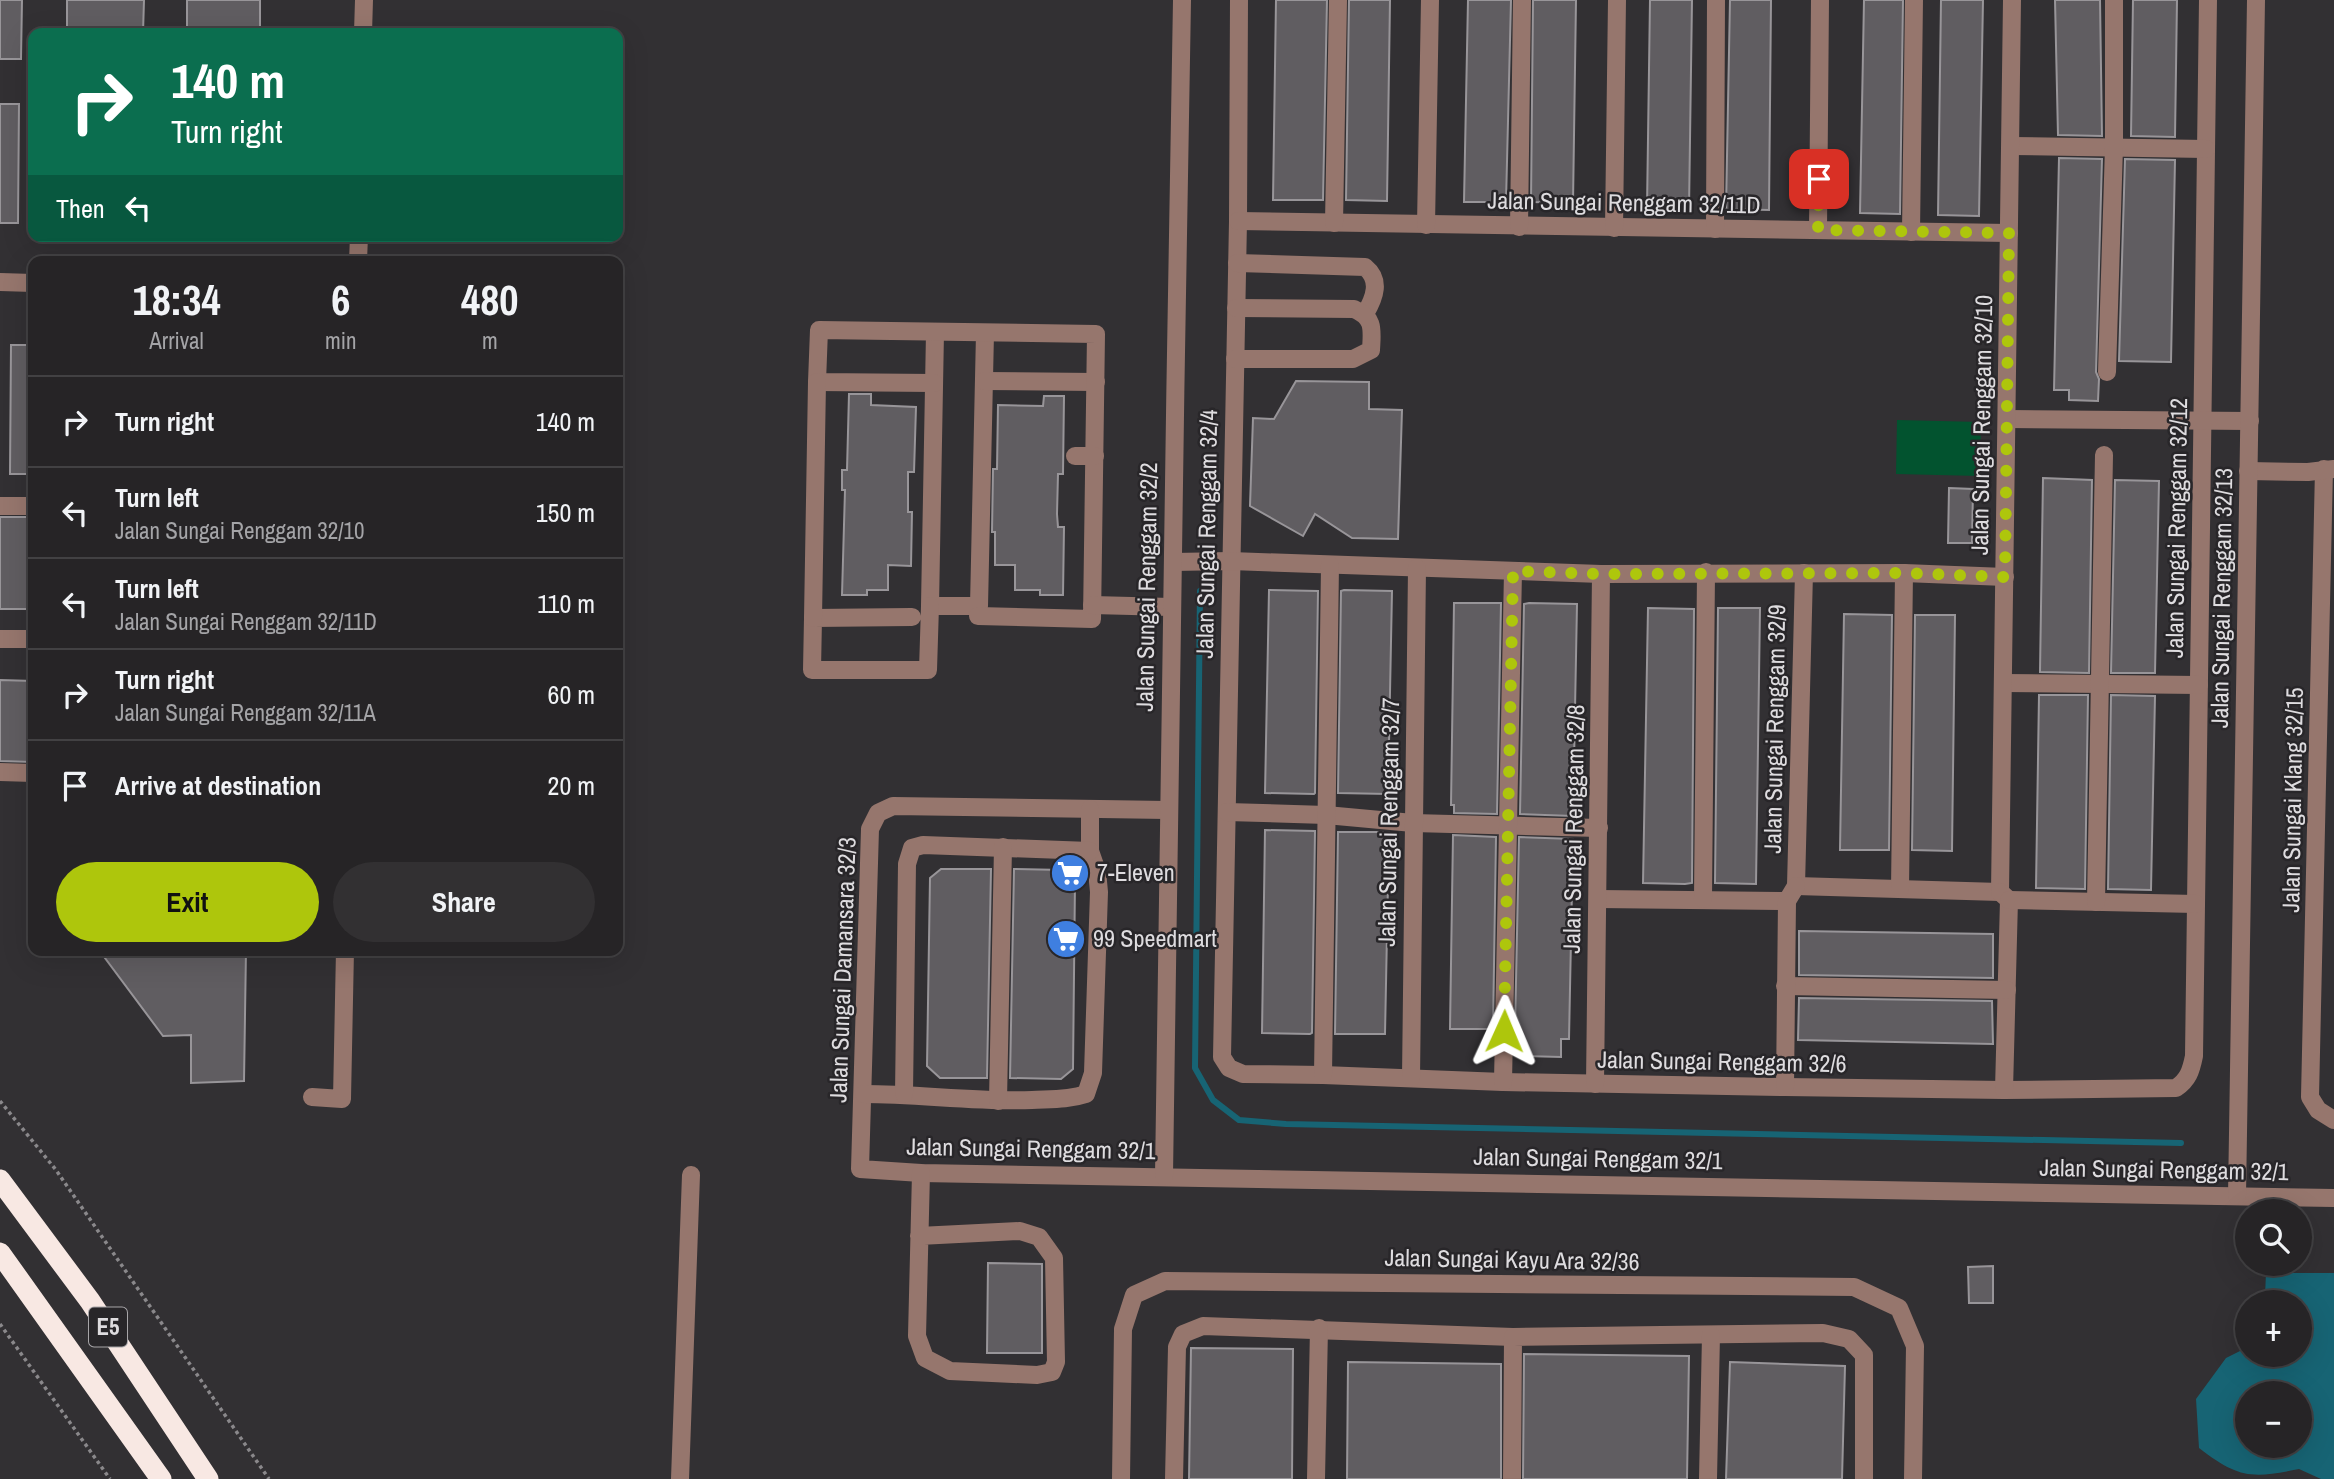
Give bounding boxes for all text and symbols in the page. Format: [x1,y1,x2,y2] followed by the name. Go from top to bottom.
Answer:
[171,47,285,113] text: 140 m
[56,56,147,147] icon: right
[171,110,283,153] text: Turn right
[1789,149,1849,209] pin
[1800,160,1838,198] icon: arrive
[1487,184,1761,220] street label: Jalan Sungai Renggam 32/11D
[119,189,157,227] icon: left
[56,191,105,226] text: Then
[133,272,221,328] text: 18:34
[331,272,350,328] text: 6
[461,272,519,328] text: 480
[1963,295,1999,555] street label: Jalan Sungai Renggam 32/10
[149,325,204,356] text: Arrival
[325,325,357,356] text: min
[482,325,498,356] text: m
[2158,398,2194,658] street label: Jalan Sungai Renggam 32/12
[56,403,94,441] icon: right
[115,404,214,439] text: Turn right
[536,404,595,439] text: 140 m
[1188,409,1224,659] street label: Jalan Sungai Renggam 32/4
[1128,462,1164,712] street label: Jalan Sungai Renggam 32/2
[2203,468,2239,728] street label: Jalan Sungai Renggam 32/13
[115,480,199,515] text: Turn left
[56,494,94,532] icon: left
[536,495,595,530] text: 150 m
[115,515,365,546] text: Jalan Sungai Renggam 32/10
[115,571,199,606] text: Turn left
[56,585,94,623] icon: left
[537,586,595,621] text: 110 m
[1756,604,1792,854] street label: Jalan Sungai Renggam 32/9
[115,606,377,637] text: Jalan Sungai Renggam 32/11D
[115,662,214,697] text: Turn right
[56,676,94,714] icon: right
[548,677,595,712] text: 60 m
[2274,687,2310,913] street label: Jalan Sungai Klang 32/15
[115,697,376,728] text: Jalan Sungai Renggam 32/11A
[1370,697,1406,947] street label: Jalan Sungai Renggam 32/7
[1555,704,1591,954] street label: Jalan Sungai Renggam 32/8
[56,767,94,805] icon: arrive
[115,768,321,803] text: Arrive at destination
[548,768,595,803] text: 20 m
[821,837,863,1103] street label: Jalan Sungai Damansara 32/3
[1049,852,1091,894] supermarket icon: 7-Eleven
[1097,856,1175,888] place label: 7-Eleven
[56,862,319,942] button: Exit
[333,862,595,942] button: Share
[1045,918,1087,960] supermarket icon: 99 Speedmart
[1093,922,1217,954] place label: 99 Speedmart
[1467,994,1541,1068] position arrow
[1597,1043,1847,1079] street label: Jalan Sungai Renggam 32/6
[906,1130,1156,1166] street label: Jalan Sungai Renggam 32/1
[1473,1140,1723,1176] street label: Jalan Sungai Renggam 32/1
[2039,1151,2289,1187] street label: Jalan Sungai Renggam 32/1
[2235,1199,2312,1458] map controls
[2235,1199,2312,1276] button: search
[1384,1241,1640,1277] street label: Jalan Sungai Kayu Ara 32/36
[2235,1290,2312,1367] button: +
[89,1308,127,1346] road number: E5
[2235,1381,2312,1458] button: −

